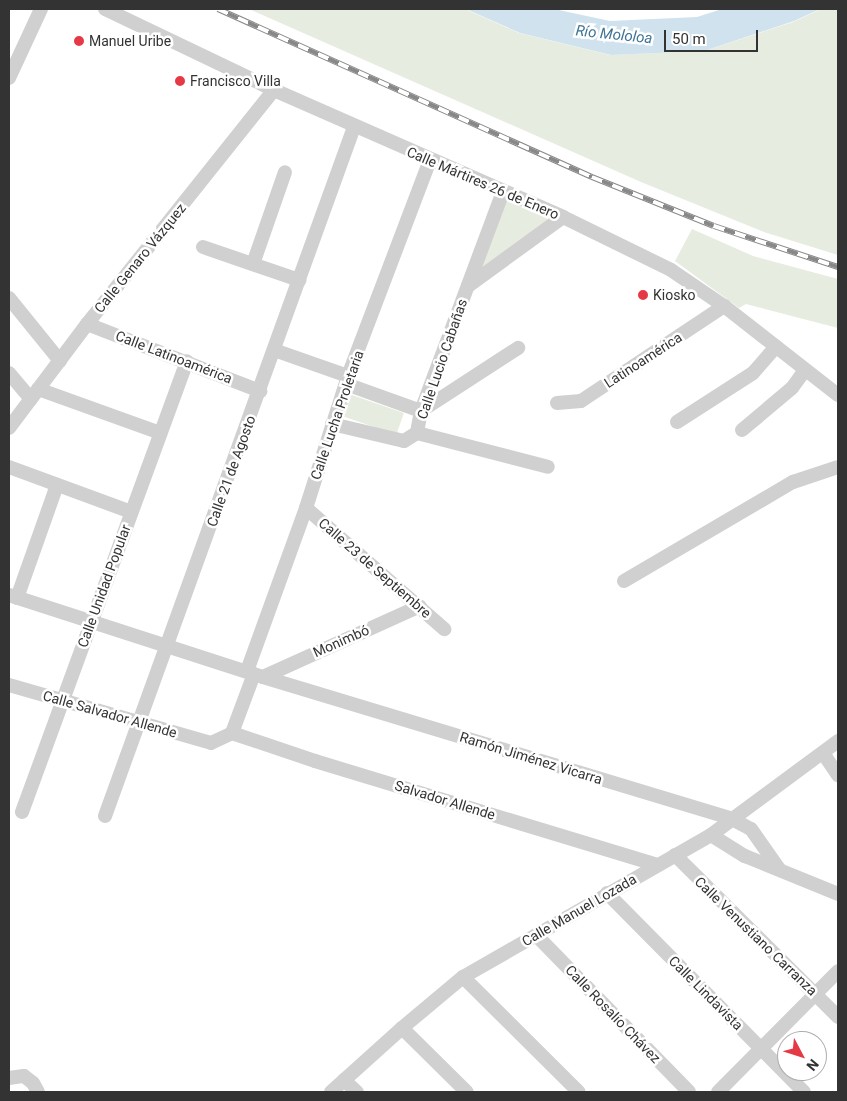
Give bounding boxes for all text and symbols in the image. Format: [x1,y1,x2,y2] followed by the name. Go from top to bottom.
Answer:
[667,20,761,52] scale bar
[575,22,653,48] water label: Río Mololoa
[672,30,706,48] text: 50 m
[89,33,171,49] place label: Manuel Uribe
[73,35,85,47] marker: Manuel Uribe
[190,73,281,89] place label: Francisco Villa
[174,75,186,87] marker: Francisco Villa
[404,143,562,223] street label: Calle Mártires 26 de Enero
[91,200,189,316] street label: Calle Genaro Vázquez
[653,287,695,303] place label: Kiosko
[637,289,649,301] marker: Kiosko
[413,297,471,421] street label: Calle Lucio Cabañas
[113,327,235,387] street label: Calle Latinoamérica
[601,329,685,391] street label: Latinoamérica
[307,348,367,482] street label: Calle Lucha Proletaria
[203,413,259,529] street label: Calle 21 de Agosto
[315,515,435,621] street label: Calle 23 de Septiembre
[74,522,134,650] street label: Calle Unidad Popular
[310,621,372,661] street label: Monimbó
[41,687,179,741] street label: Calle Salvador Allende
[458,728,604,788] street label: Ramón Jiménez Vicarra
[393,777,497,823] street label: Salvador Allende
[519,870,639,950] street label: Calle Manuel Lozada
[691,873,821,999] street label: Calle Venustiano Carranza
[665,952,747,1034] street label: Calle Lindavista
[562,962,664,1066] street label: Calle Rosalío Chávez
[777,1031,827,1081] north arrow
[803,1056,822,1074] text: N

